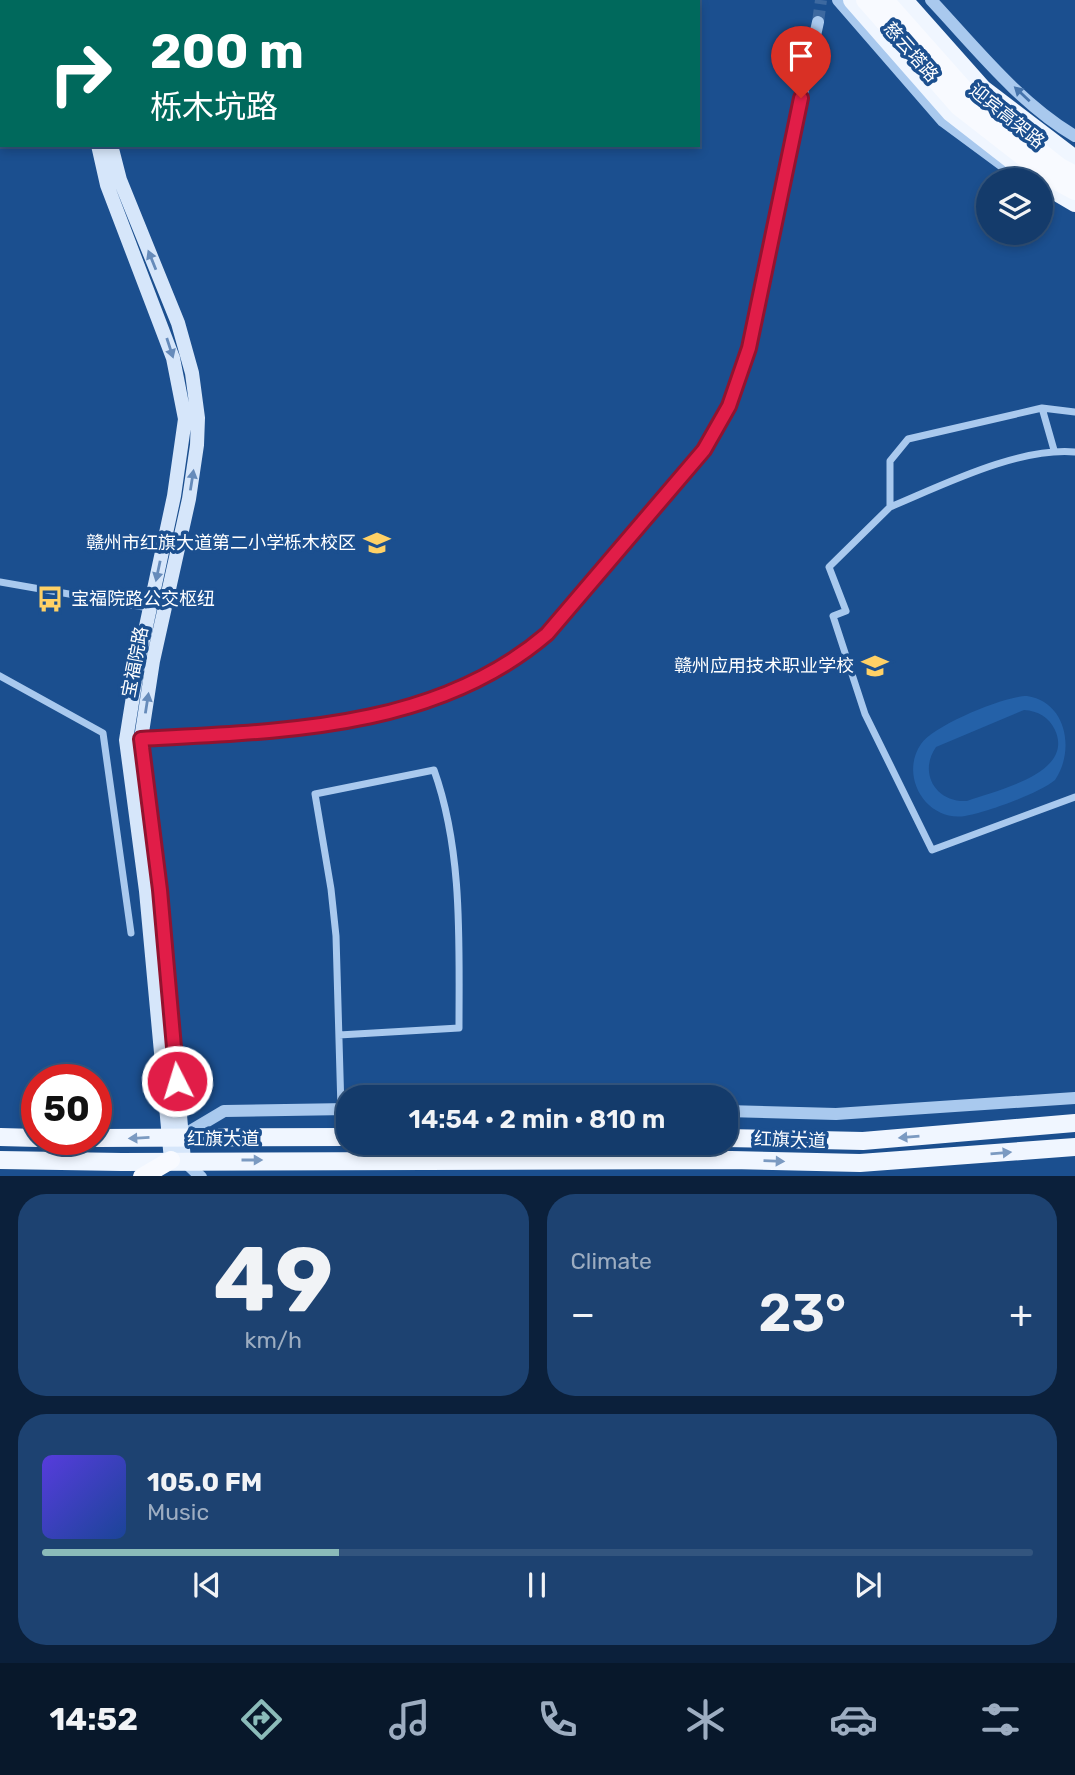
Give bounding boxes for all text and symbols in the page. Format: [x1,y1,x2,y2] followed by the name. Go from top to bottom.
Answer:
[879,18,943,86] street label: 慈云塔路
[150,22,304,80] text: 200 m
[771,26,831,98] pin
[35,28,126,119] icon: right
[782,37,820,75] icon: arrive
[965,79,1049,153] street label: 迎宾高架路
[1013,86,1031,102] one-way arrow
[150,88,278,126] text: 栎木坑路
[976,168,1053,245] map controls
[976,168,1053,245] button: layers
[146,250,157,271] one-way arrow
[165,337,175,358] one-way arrow
[187,469,198,491] one-way arrow
[362,528,392,558] school or university icon: 赣州市红旗大道第二小学栎木校区
[86,532,356,554] place label: 赣州市红旗大道第二小学栎木校区
[153,560,164,582] one-way arrow
[35,584,65,614] bus stop icon: 宝福院路公交枢纽
[71,588,215,610] place label: 宝福院路公交枢纽
[117,625,153,699] street label: 宝福院路
[860,651,890,681] school or university icon: 赣州应用技术职业学校
[674,655,854,677] place label: 赣州应用技术职业学校
[142,692,153,714] one-way arrow
[140,1044,214,1118] position arrow
[21,1064,112,1155] speed limit sign: 50
[408,1104,666,1135] text: 14:54 · 2 min · 810 m
[187,1128,259,1150] street label: 红旗大道
[754,1128,826,1152] street label: 红旗大道
[128,1132,150,1143] one-way arrow
[898,1132,920,1143] one-way arrow
[990,1147,1012,1158] one-way arrow
[241,1154,263,1166] one-way arrow
[763,1155,785,1166] one-way arrow
[213,1226,333,1334] text: 49
[571,1247,652,1275] text: Climate
[759,1282,846,1344] text: 23°
[571,1291,595,1337] text: −
[1009,1291,1033,1337] text: +
[245,1326,302,1354] text: km/h
[147,1467,262,1498] text: 105.0 FM
[147,1498,209,1526] text: Music
[188,1566,226,1604] icon: previous
[518,1566,556,1604] icon: pause
[849,1566,887,1604] icon: next
[237,1695,286,1744] icon: directions
[385,1695,434,1744] icon: music
[533,1695,582,1744] icon: phone
[681,1695,730,1744] icon: climate
[829,1695,878,1744] icon: car
[976,1695,1025,1744] icon: filters
[49,1700,138,1738] text: 14:52

